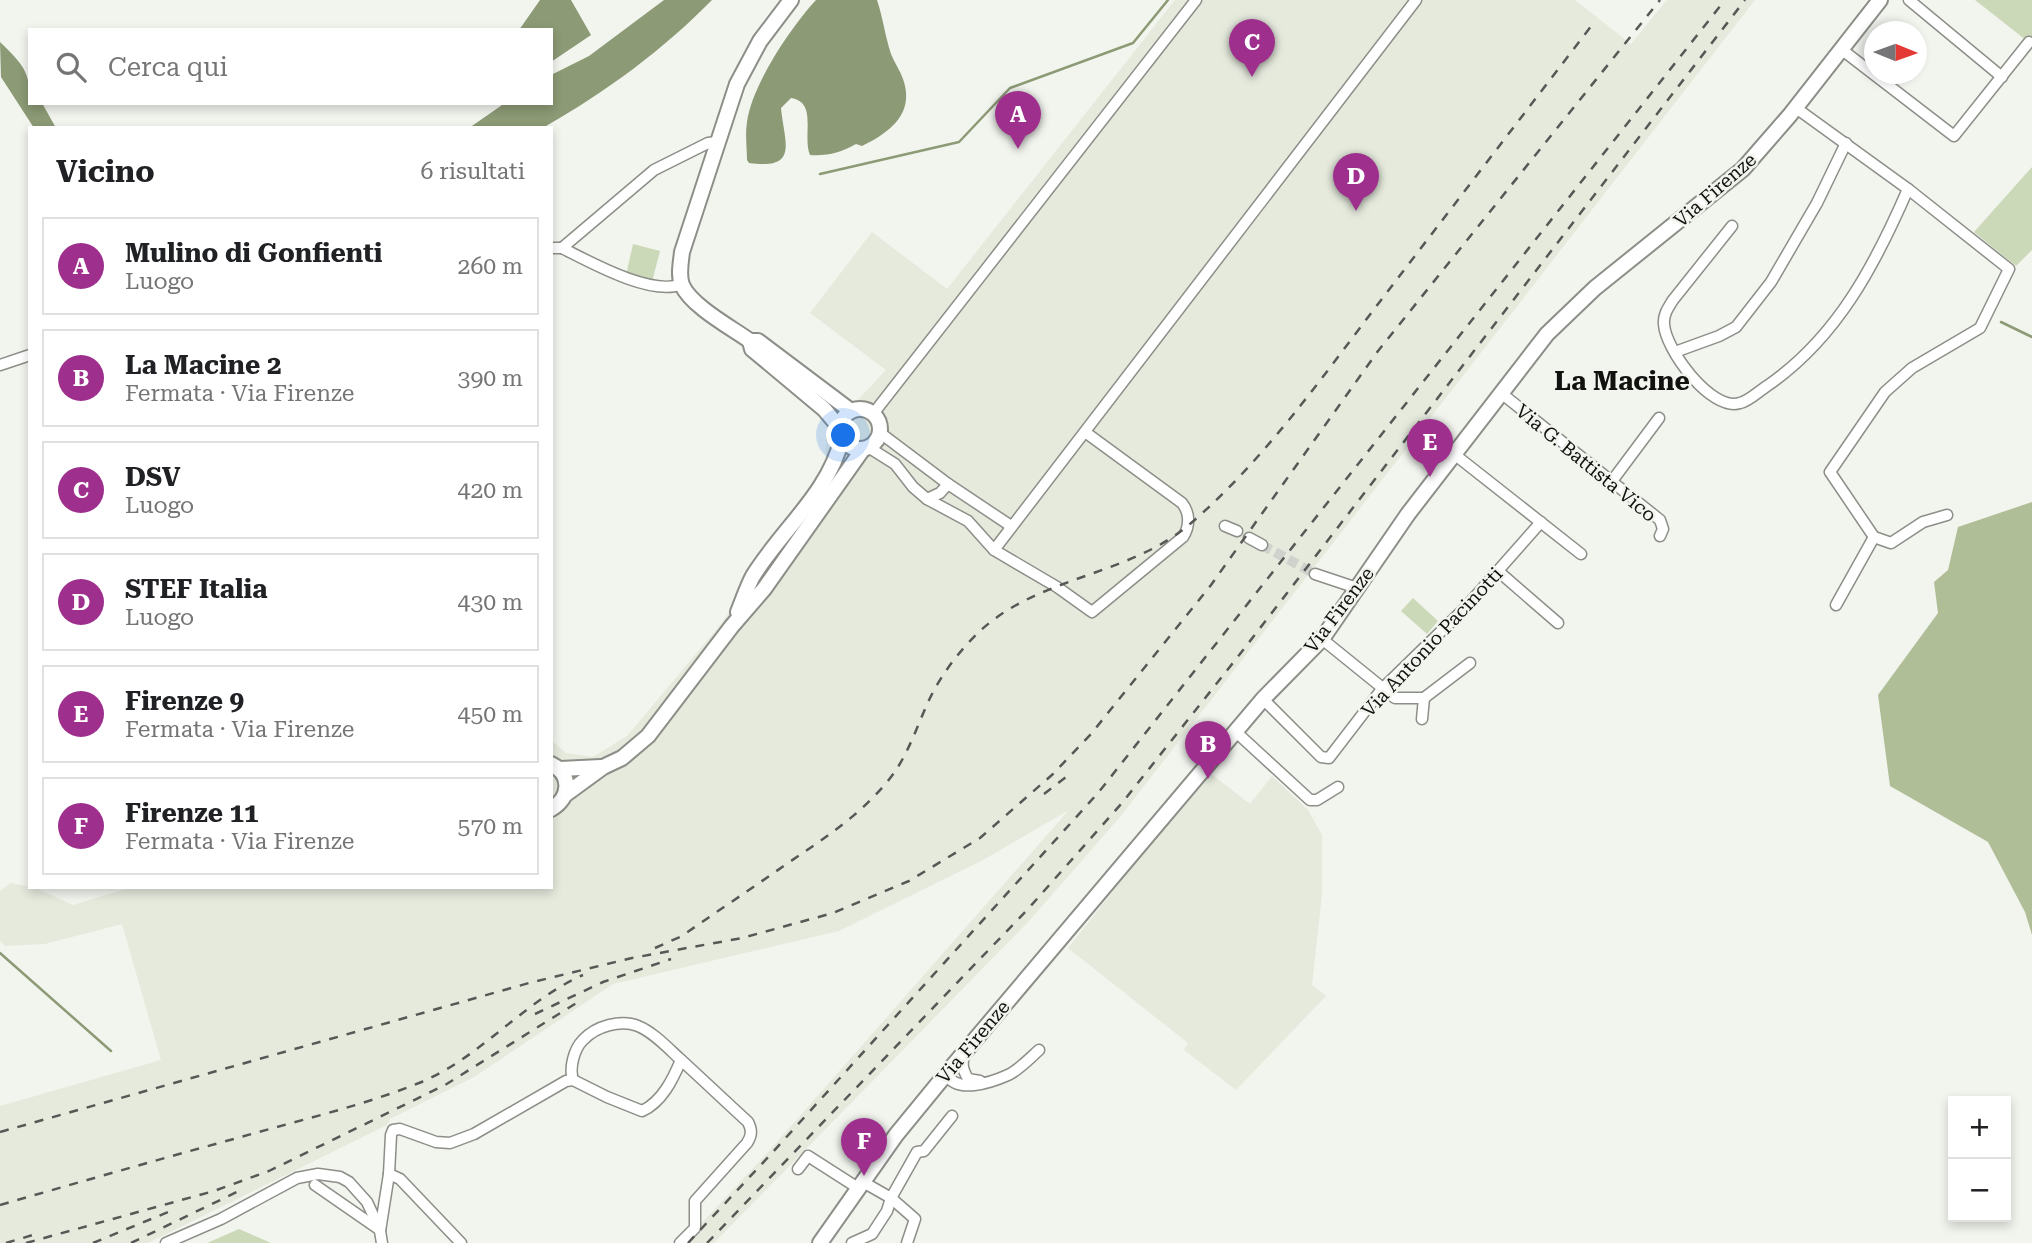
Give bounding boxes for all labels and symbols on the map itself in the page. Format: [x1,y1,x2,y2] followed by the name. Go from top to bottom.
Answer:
[1229,19,1275,77] pin: C
[1864,21,1927,84] north arrow
[995,91,1041,149] pin: A
[1669,148,1761,232] street label: Via Firenze
[1333,153,1379,211] pin: D
[1554,366,1690,396] district label: La Macine
[1511,399,1661,527] street label: Via G. Battista Vico
[826,418,860,452] your location
[1407,419,1453,477] pin: E
[1357,562,1507,722] street label: Via Antonio Pacinotti
[1299,563,1379,657] street label: Via Firenze
[1185,721,1231,779] pin: B
[932,996,1014,1088] street label: Via Firenze
[841,1118,887,1176] pin: F

